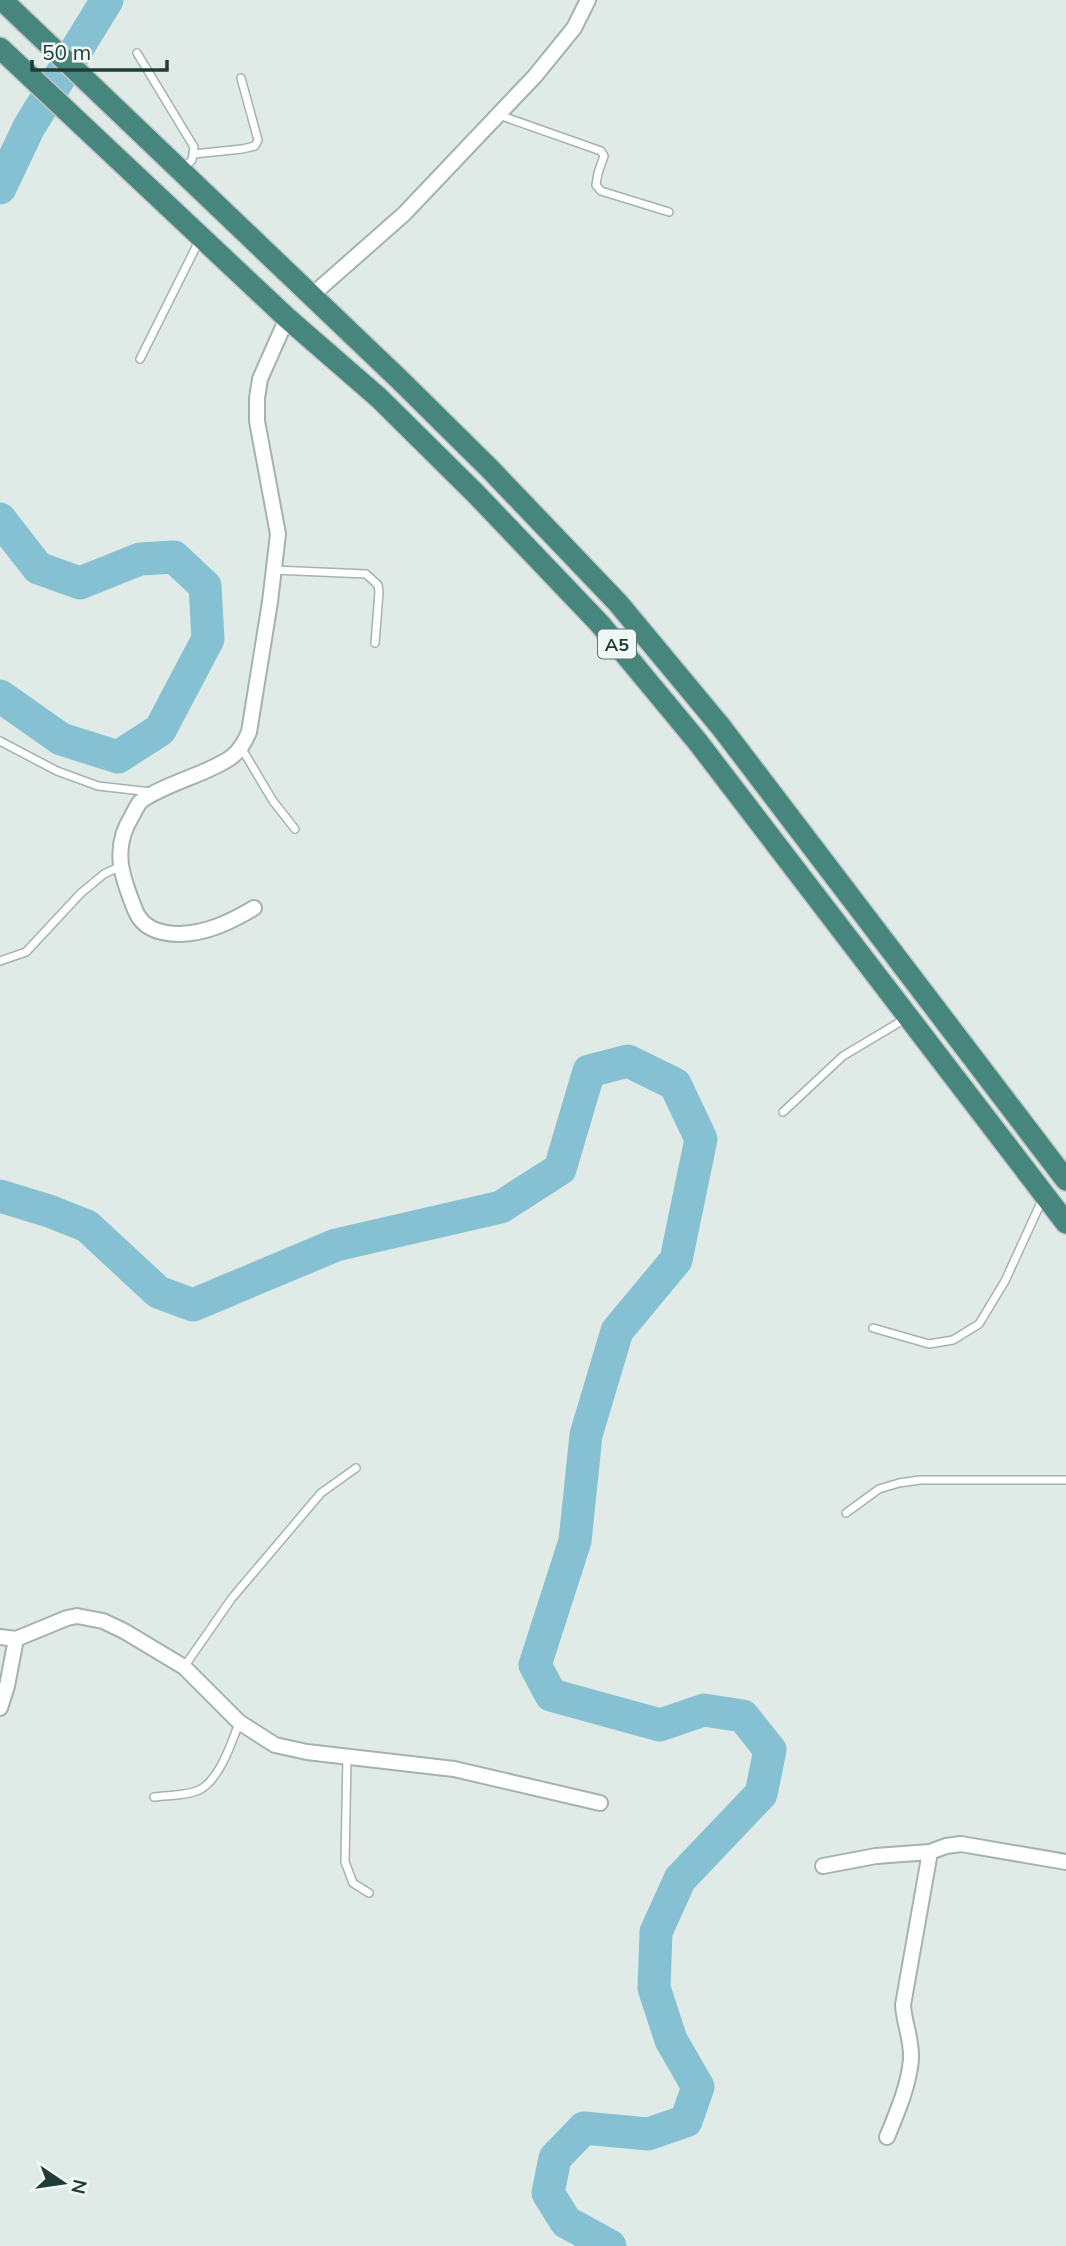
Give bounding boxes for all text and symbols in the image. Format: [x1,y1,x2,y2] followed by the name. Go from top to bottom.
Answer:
[32,28,166,72] scale bar
[42,39,91,65] text: 50 m
[598,630,636,658] road number: A5
[28,2148,98,2218] north arrow
[66,2177,93,2197] text: N

